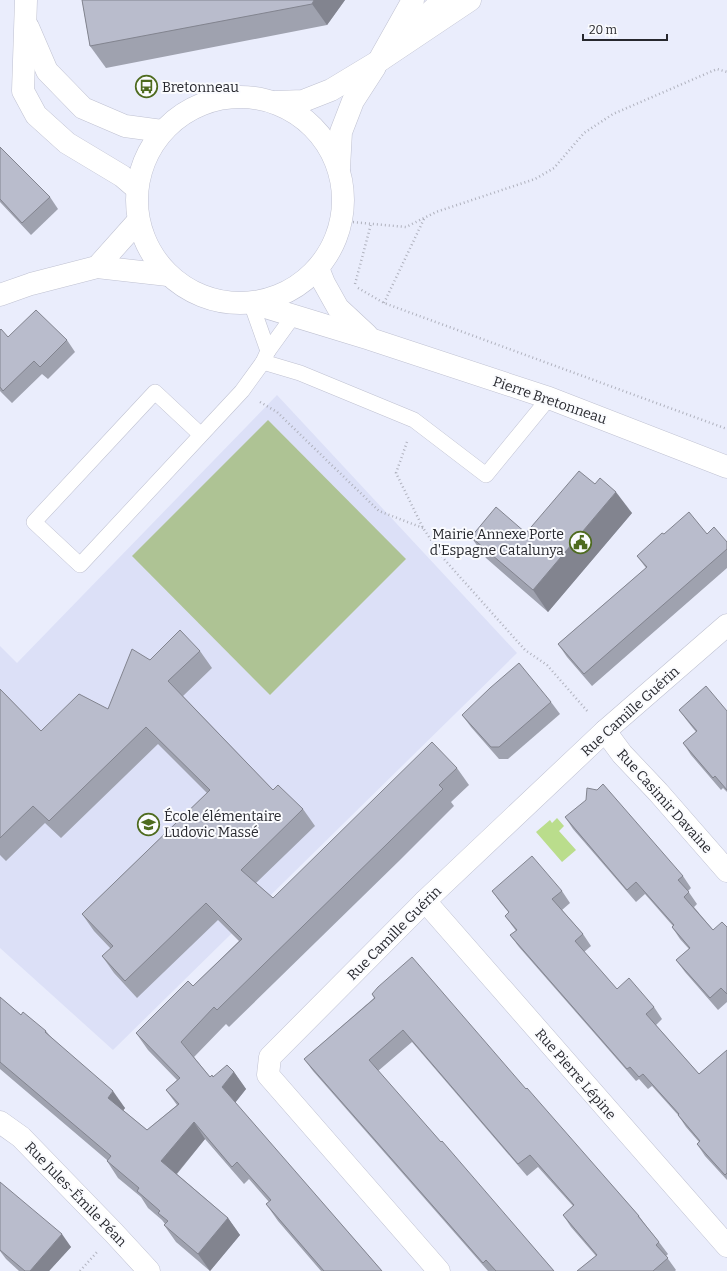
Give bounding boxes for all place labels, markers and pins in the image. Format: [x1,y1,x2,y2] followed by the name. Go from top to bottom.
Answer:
[134,74,160,100] bus stop icon: Bretonneau
[162,79,239,96] place label: Bretonneau
[430,526,564,559] place label: Mairie Annexe Porte d'Espagne Catalunya
[567,529,593,555] public building icon: Mairie Annexe Porte d'Espagne Catalunya
[164,807,281,841] place label: École élémentaire Ludovic Massé
[135,811,161,837] school or university icon: École élémentaire Ludovic Massé

